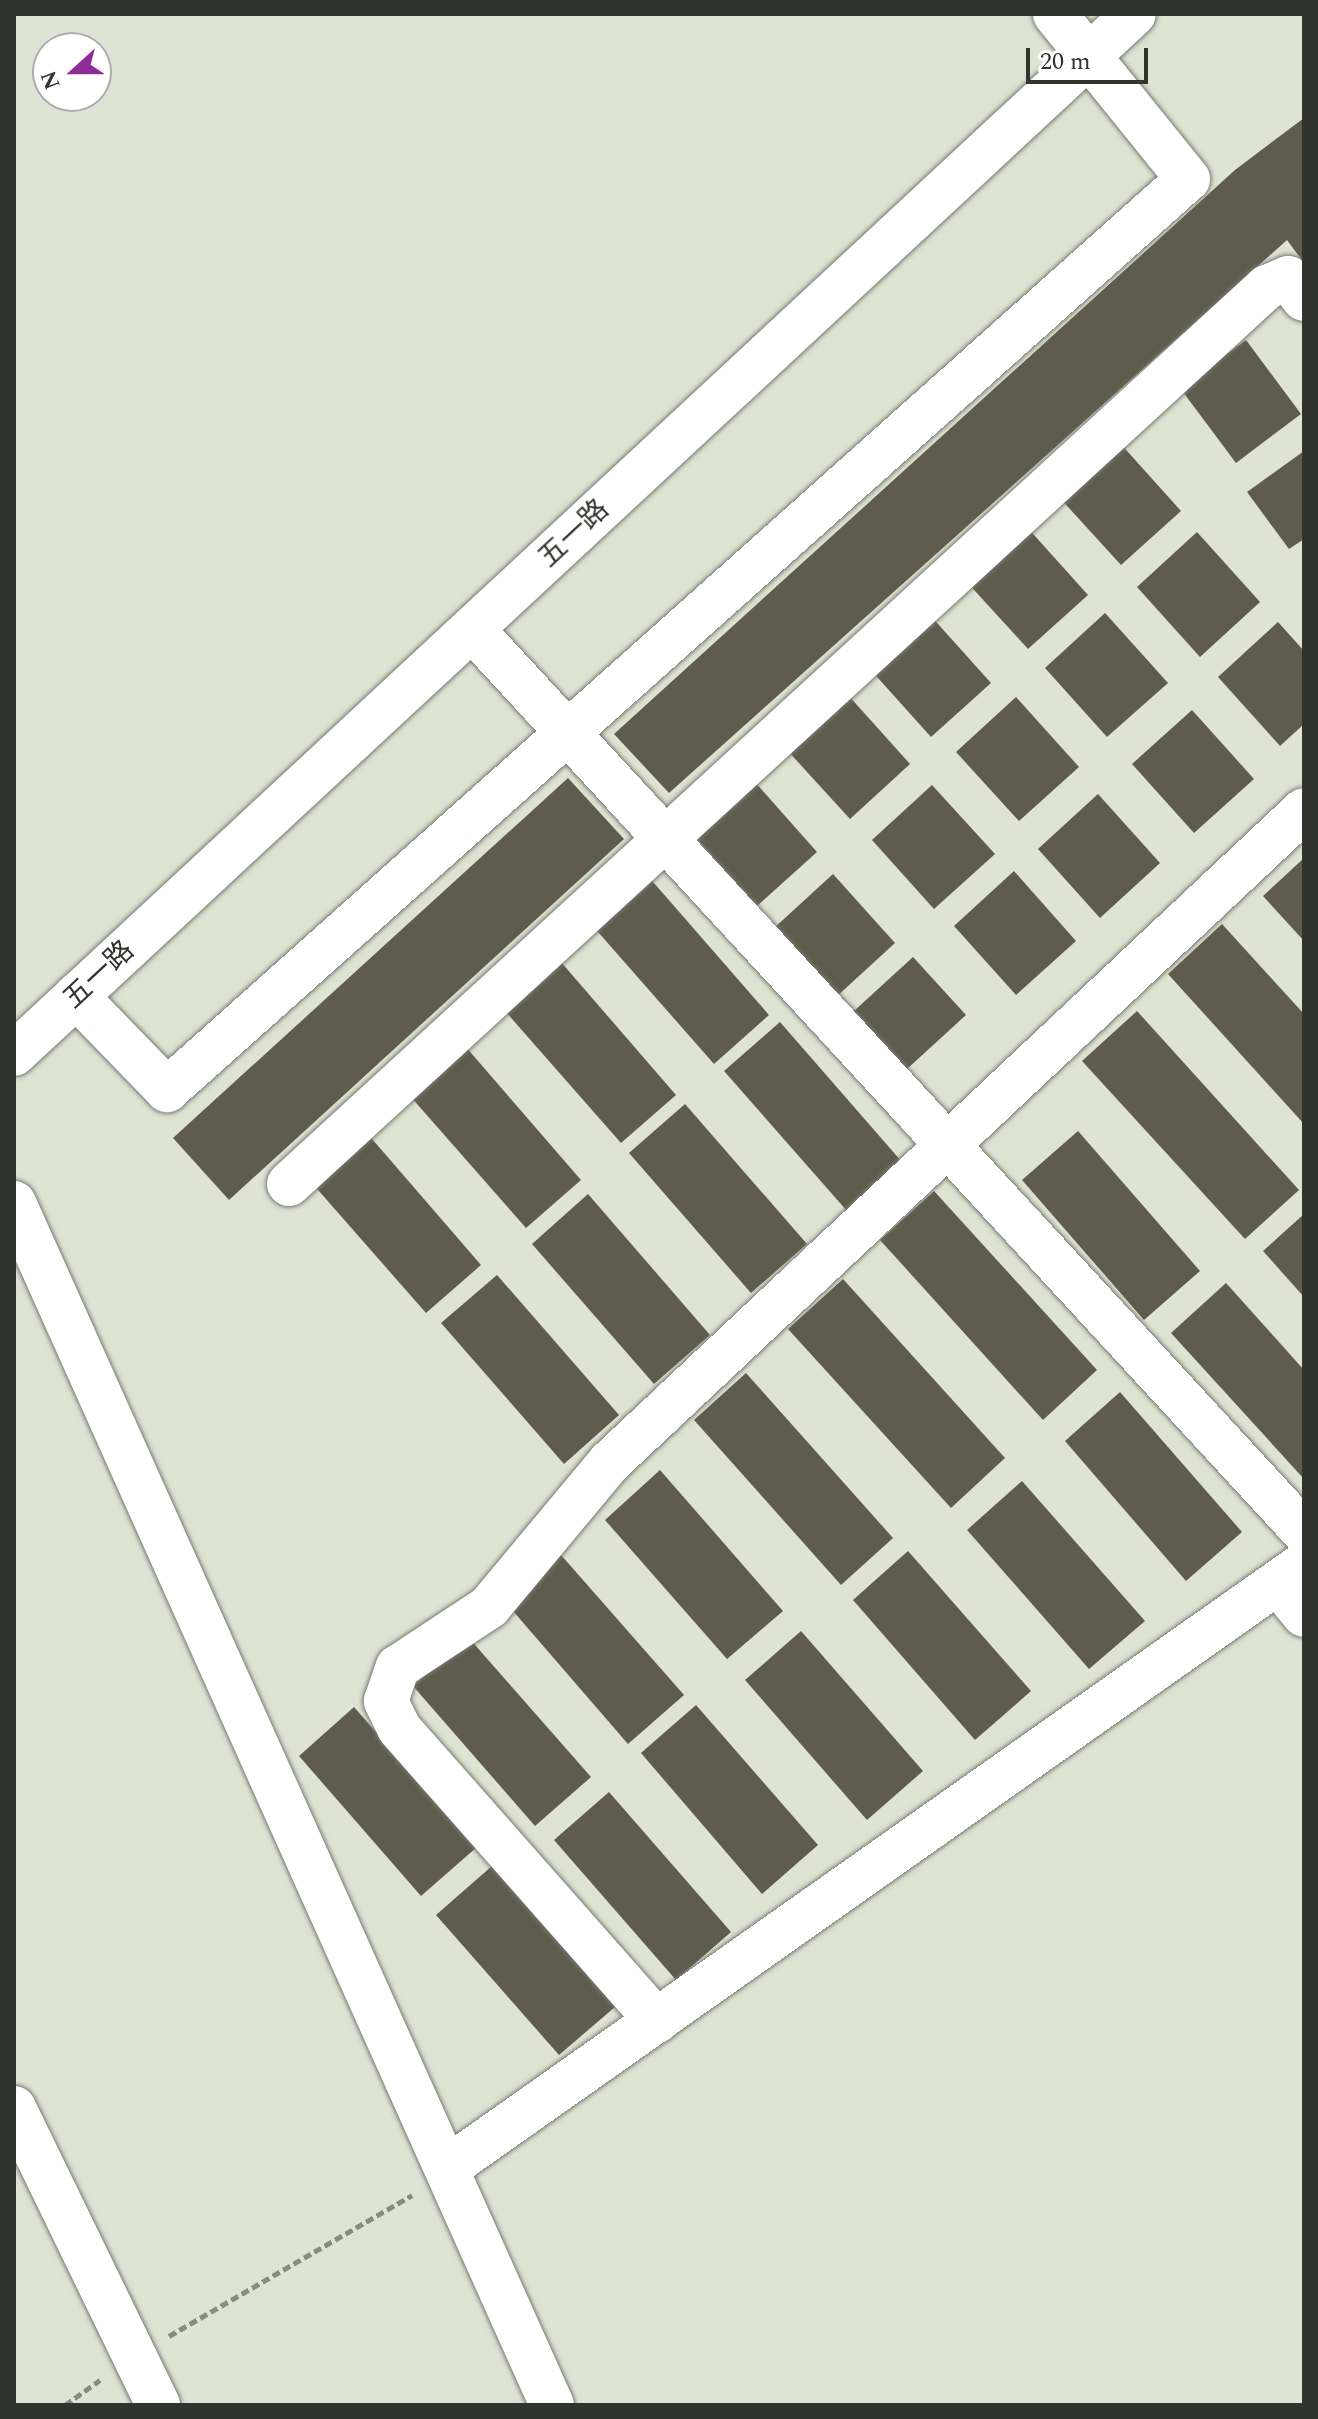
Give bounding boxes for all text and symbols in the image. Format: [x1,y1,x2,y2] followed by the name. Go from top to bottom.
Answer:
[32,32,112,112] north arrow
[1030,32,1152,82] scale bar
[1040,44,1091,80] text: 20 m
[32,66,70,94] text: N
[532,493,616,575] street label: 五一路
[57,934,141,1016] street label: 五一路

